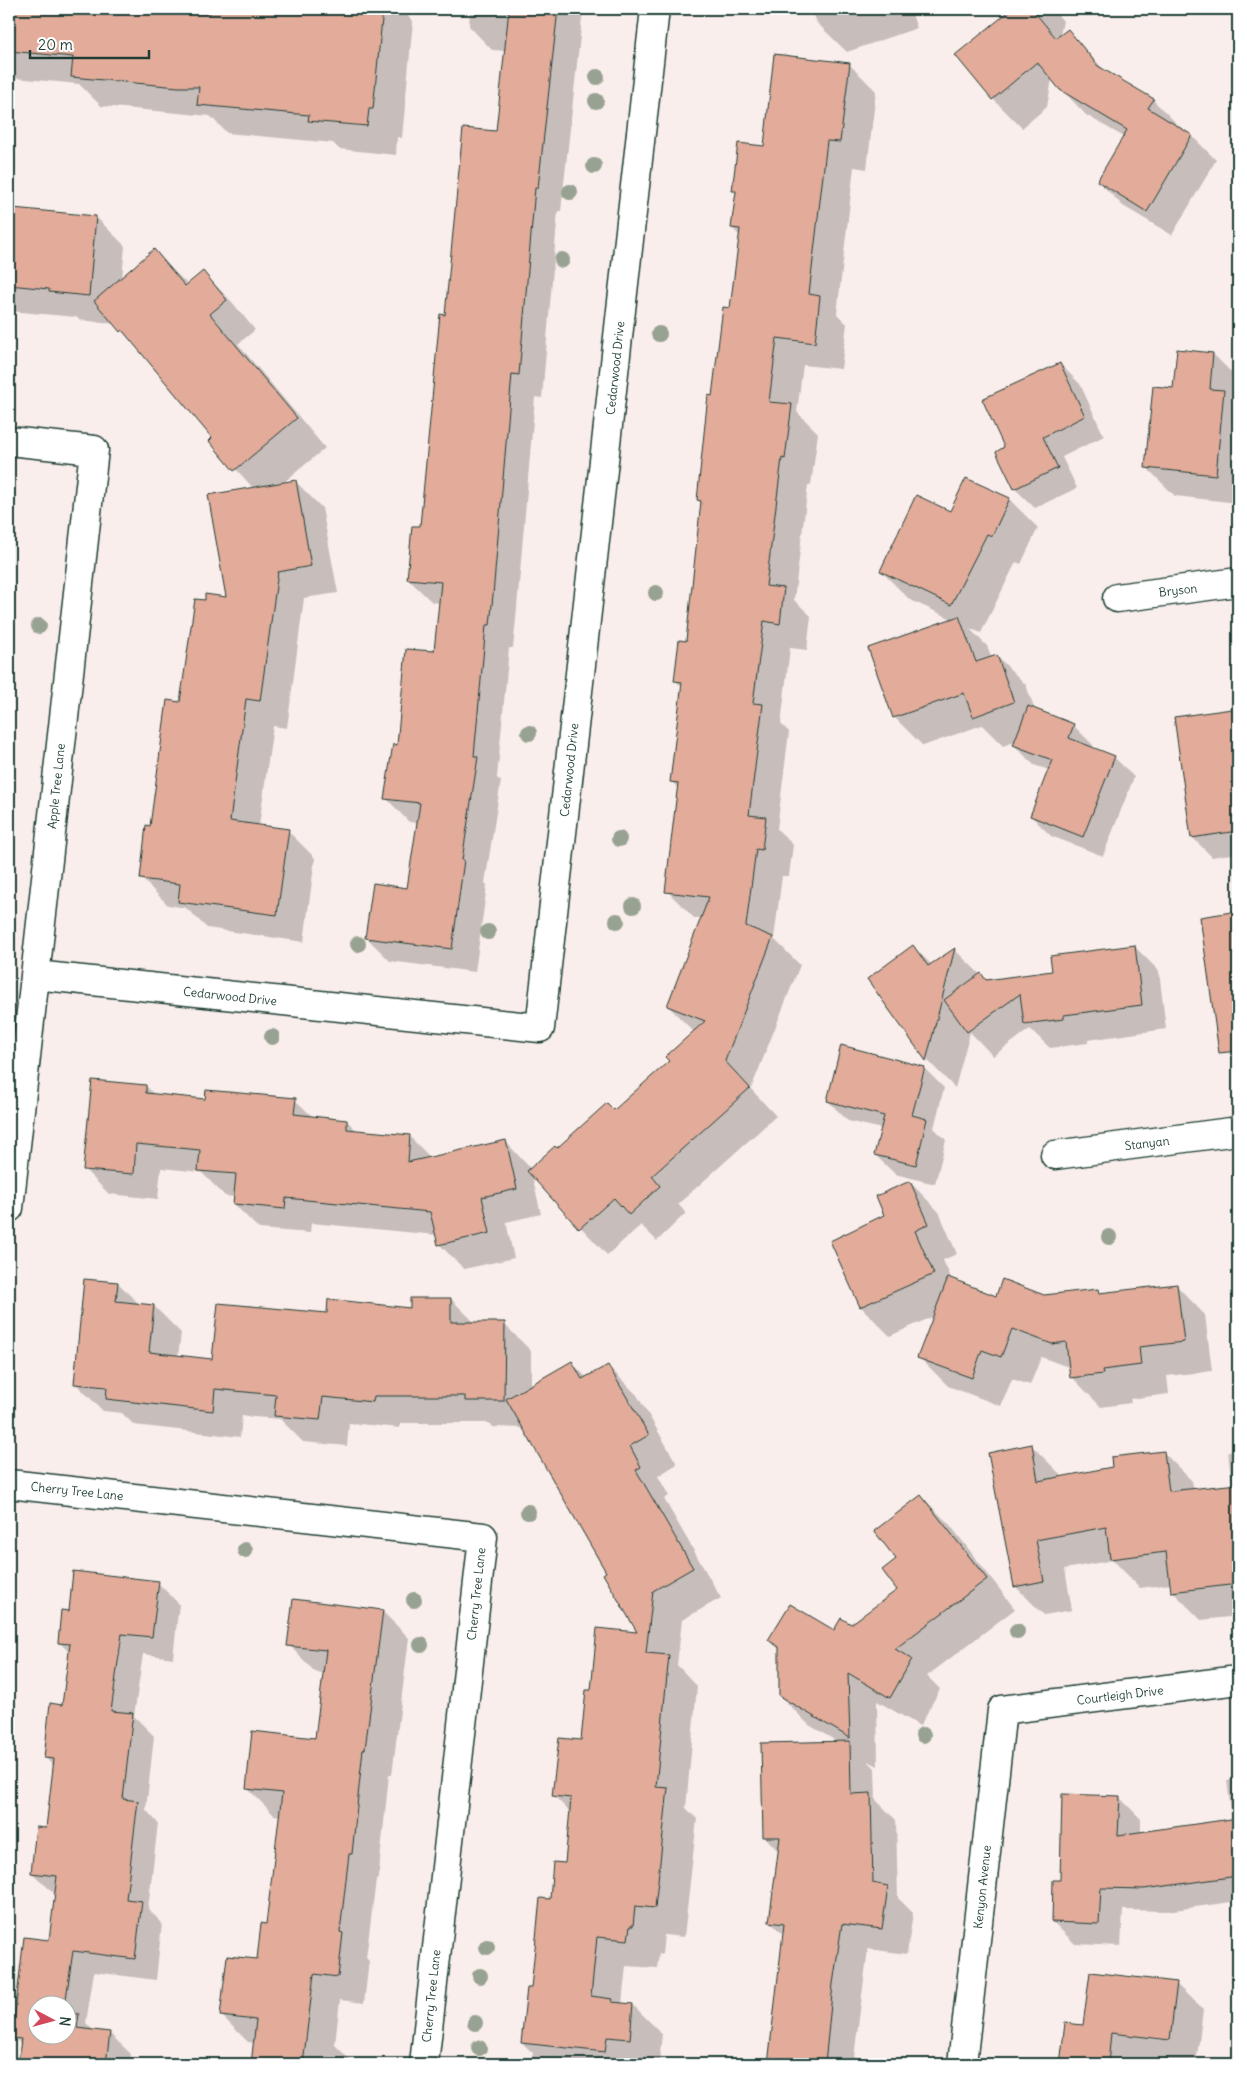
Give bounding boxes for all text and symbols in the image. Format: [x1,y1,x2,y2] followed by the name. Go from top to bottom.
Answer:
[30,28,149,60] scale bar
[38,35,73,54] text: 20 m
[603,320,627,416] street label: Cedarwood Drive
[1158,580,1198,600] street label: Bryson
[557,722,581,818] street label: Cedarwood Drive
[44,742,68,830] street label: Apple Tree Lane
[182,984,278,1008] street label: Cedarwood Drive
[1124,1133,1170,1153] street label: Stanyan
[30,1479,124,1503] street label: Cherry Tree Lane
[464,1547,488,1641] street label: Cherry Tree Lane
[1076,1682,1164,1708] street label: Courtleigh Drive
[970,1844,994,1930] street label: Kenyon Avenue
[419,1949,443,2043] street label: Cherry Tree Lane
[28,1996,78,2046] north arrow
[55,2016,74,2027] text: N

